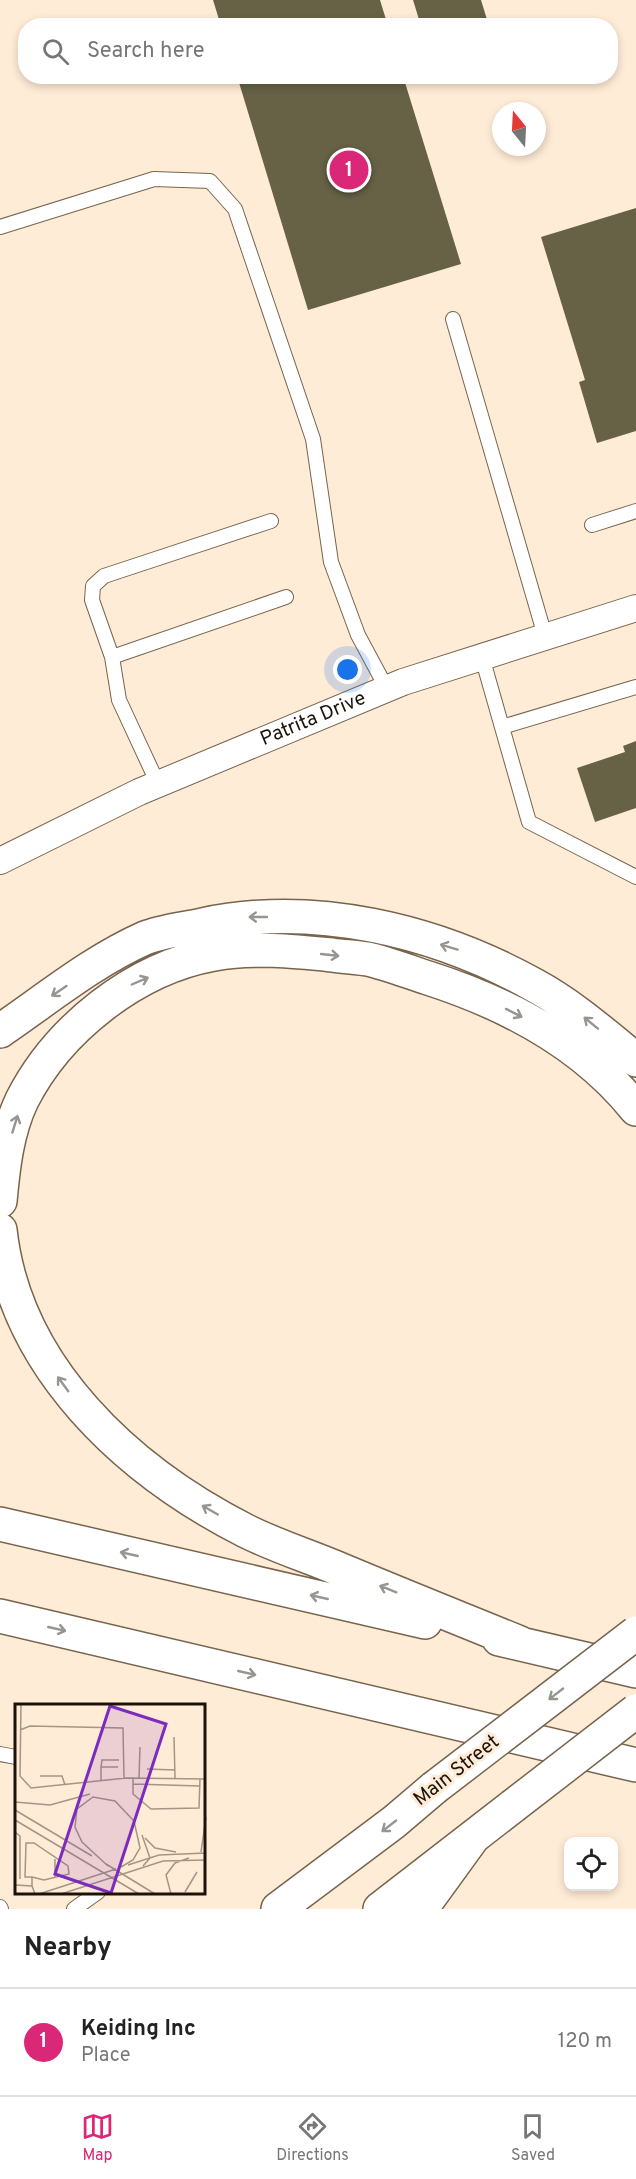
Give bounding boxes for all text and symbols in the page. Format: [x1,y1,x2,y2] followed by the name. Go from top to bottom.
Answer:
[18,18,618,84] search box
[39,35,72,68] icon: search
[87,38,205,65] text: Search here
[492,102,546,156] north arrow
[330,148,368,192] pin: 1
[333,655,362,684] your location
[257,686,370,753] street label: Patrita Drive
[248,911,268,923] one-way arrow
[440,941,459,952] one-way arrow
[319,950,339,961] one-way arrow
[131,975,149,987] one-way arrow
[51,985,68,997] one-way arrow
[505,1008,523,1020] one-way arrow
[583,1016,599,1029] one-way arrow
[10,1115,21,1134] one-way arrow
[57,1376,70,1392] one-way arrow
[202,1504,219,1516] one-way arrow
[120,1547,139,1559] one-way arrow
[379,1583,397,1594] one-way arrow
[310,1591,329,1603] one-way arrow
[47,1624,66,1636] one-way arrow
[237,1668,256,1680] one-way arrow
[549,1687,565,1700] one-way arrow
[15,1704,206,1894] inset map
[409,1729,505,1813] street label: Main Street
[381,1819,397,1832] one-way arrow
[564,1837,618,1891] map controls
[564,1837,618,1891] button: locate
[24,1932,112,1965] text: Nearby
[81,2016,196,2043] text: Keiding Inc
[40,2029,48,2055] text: 1
[558,2029,612,2055] text: 120 m
[81,2043,131,2069] text: Place
[81,2110,114,2166] tab: Map
[276,2110,349,2166] tab: Directions
[511,2110,555,2166] tab: Saved

